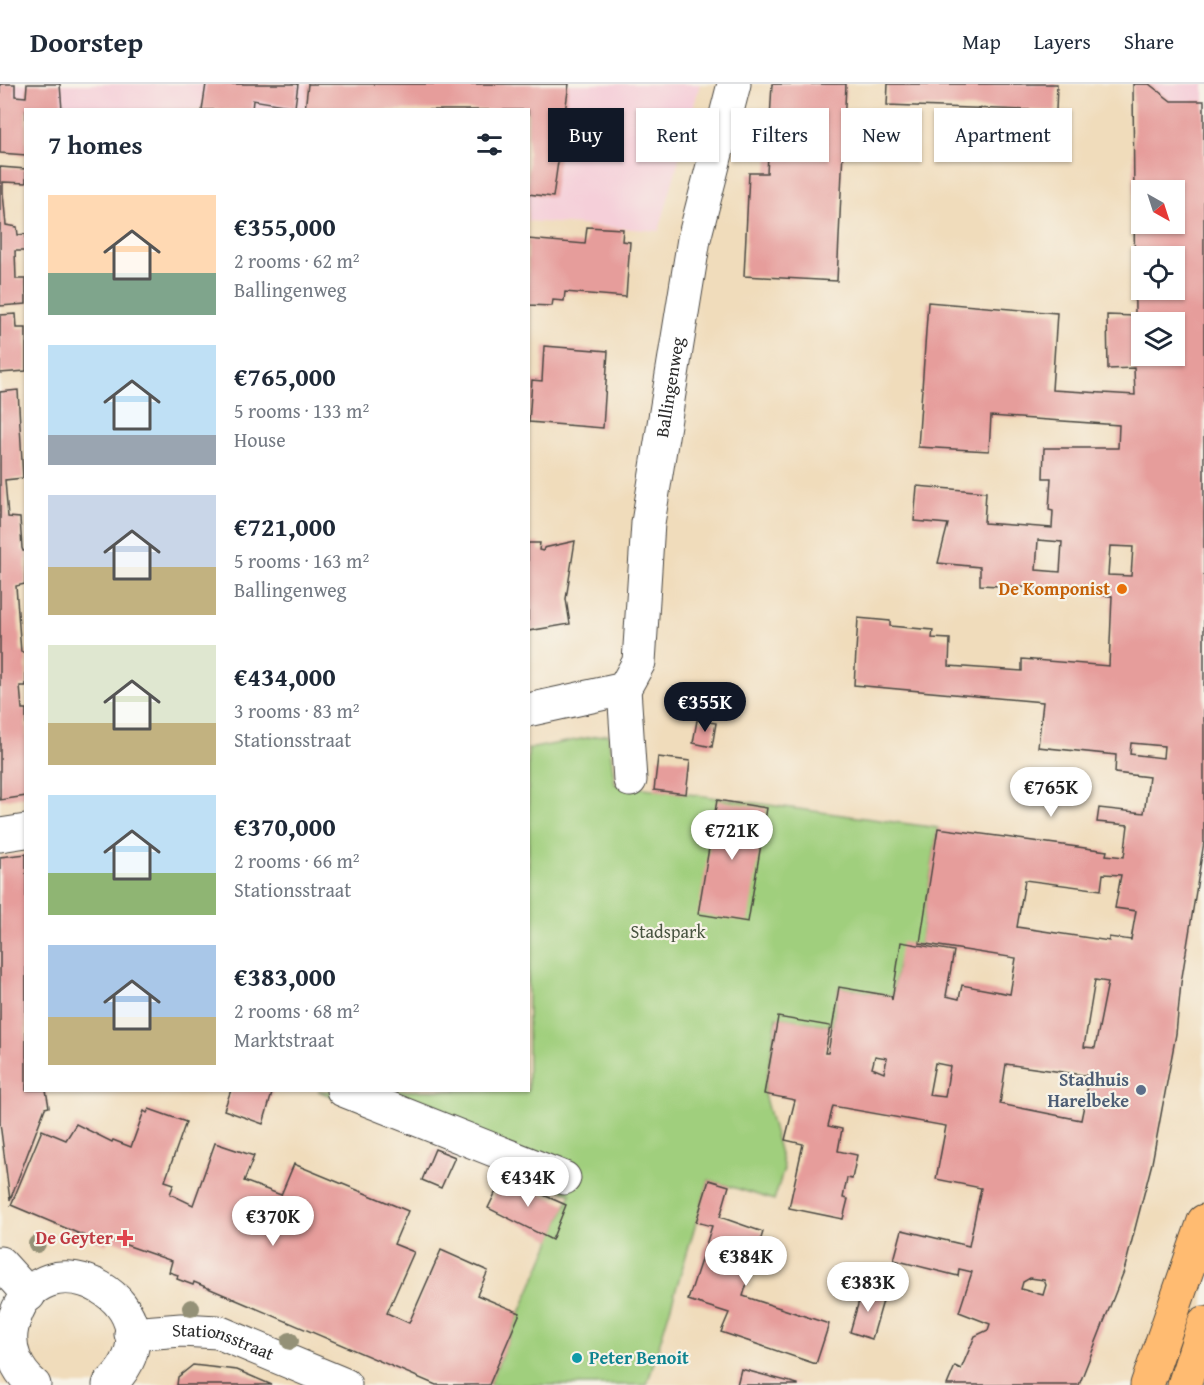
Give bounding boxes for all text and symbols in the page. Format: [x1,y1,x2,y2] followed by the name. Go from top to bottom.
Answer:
[30,21,143,62] text: Doorstep
[962,26,1001,57] text: Map
[1034,26,1091,57] text: Layers
[1124,26,1174,57] text: Share
[548,108,624,162] chip: Buy
[636,108,719,162] chip: Rent
[731,108,829,162] chip: Filters
[841,108,922,162] chip: New
[934,108,1072,162] chip: Apartment
[48,125,143,164] text: 7 homes
[473,128,506,161] icon: filters
[1131,180,1185,234] north arrow
[1131,180,1185,366] map controls
[234,207,336,246] text: €355,000
[96,219,168,291] icon: home
[234,246,360,275] text: 2 rooms · 62 m²
[1131,246,1185,300] button: locate
[234,275,347,304] text: Ballingenweg
[1131,312,1185,366] button: layers
[648,335,691,439] street label: Ballingenweg
[234,357,336,396] text: €765,000
[96,369,168,441] icon: home
[234,396,369,425] text: 5 rooms · 133 m²
[234,425,286,454] text: House
[234,507,336,546] text: €721,000
[96,519,168,591] icon: home
[234,546,369,575] text: 5 rooms · 163 m²
[234,575,347,604] text: Ballingenweg
[999,575,1110,602] place label: De Komponist
[1115,582,1129,596] marker: De Komponist
[234,657,336,696] text: €434,000
[96,669,168,741] icon: home
[663,682,747,733] pin: €355K
[678,687,732,716] text: €355K
[234,696,360,725] text: 3 rooms · 83 m²
[234,725,351,754] text: Stationsstraat
[1009,767,1093,818] pin: €765K
[1024,772,1078,801] text: €765K
[234,807,336,846] text: €370,000
[690,810,774,861] pin: €721K
[705,815,759,844] text: €721K
[96,819,168,891] icon: home
[234,846,360,875] text: 2 rooms · 66 m²
[234,875,351,904] text: Stationsstraat
[630,918,706,945] park label: Stadspark
[234,957,336,996] text: €383,000
[96,969,168,1041] icon: home
[234,996,360,1025] text: 2 rooms · 68 m²
[234,1025,334,1054] text: Marktstraat
[1047,1066,1129,1114] place label: Stadhuis Harelbeke
[1134,1083,1148,1097] marker: Stadhuis Harelbeke
[486,1157,570,1208] pin: €434K
[501,1162,555,1191] text: €434K
[231,1196,315,1247] pin: €370K
[246,1201,300,1230] text: €370K
[36,1224,114,1251] place label: De Geyter
[118,1231,132,1245] marker: De Geyter
[704,1236,788,1287] pin: €384K
[719,1241,773,1270] text: €384K
[826,1262,910,1313] pin: €383K
[841,1267,895,1296] text: €383K
[171,1316,279,1367] street label: Stationsstraat
[589,1344,689,1371] place label: Peter Benoit
[570,1351,584,1365] marker: Peter Benoit

